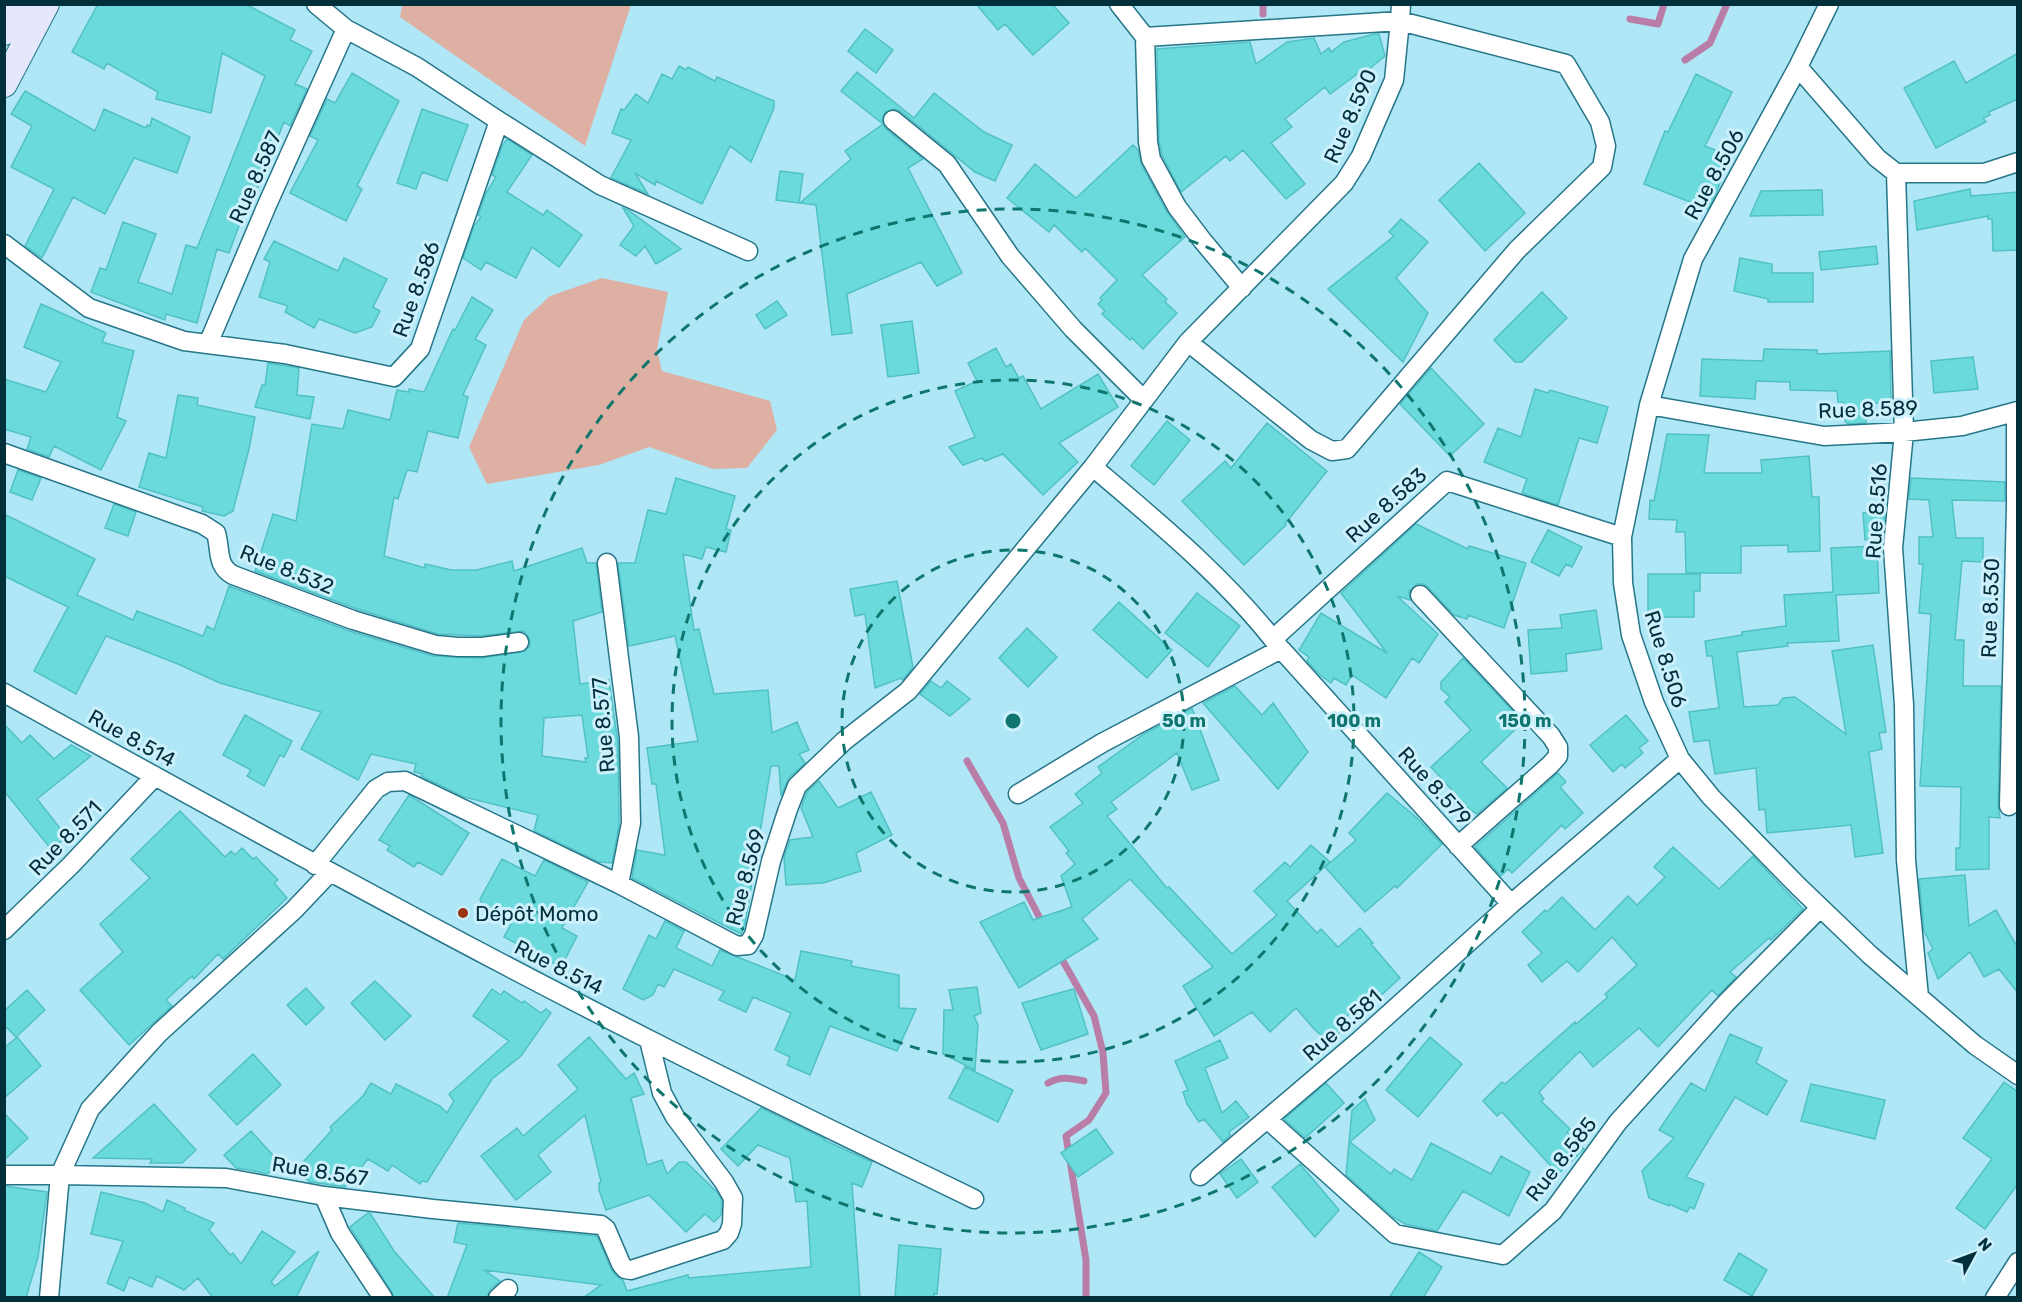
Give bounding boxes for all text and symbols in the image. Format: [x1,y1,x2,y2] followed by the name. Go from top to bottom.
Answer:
[1318,65,1382,167] street label: Rue 8.590
[1679,124,1749,224] street label: Rue 8.506
[224,127,287,227] street label: Rue 8.587
[387,238,445,340] street label: Rue 8.586
[1818,395,1918,423] street label: Rue 8.589
[1340,462,1432,548] street label: Rue 8.583
[1860,462,1892,560] street label: Rue 8.516
[236,539,338,599] street label: Rue 8.532
[1976,558,2004,658] street label: Rue 8.530
[1639,607,1693,711] street label: Rue 8.506
[586,676,620,774] street label: Rue 8.577
[84,704,180,772] street label: Rue 8.514
[1162,710,1206,732] text: 50 m
[1327,710,1381,732] text: 100 m
[1498,710,1552,732] text: 150 m
[1003,711,1023,731] centre of rings
[1393,741,1477,831] street label: Rue 8.579
[23,796,107,880] street label: Rue 8.571
[720,826,770,928] street label: Rue 8.569
[475,901,599,926] place label: Dépôt Momo
[456,906,470,920] marker: Dépôt Momo
[511,934,607,1000] street label: Rue 8.514
[1297,984,1387,1066] street label: Rue 8.581
[1520,1112,1602,1206] street label: Rue 8.585
[270,1151,370,1191] street label: Rue 8.567
[1944,1224,2004,1284] north arrow
[1974,1234,1996,1255] text: N

